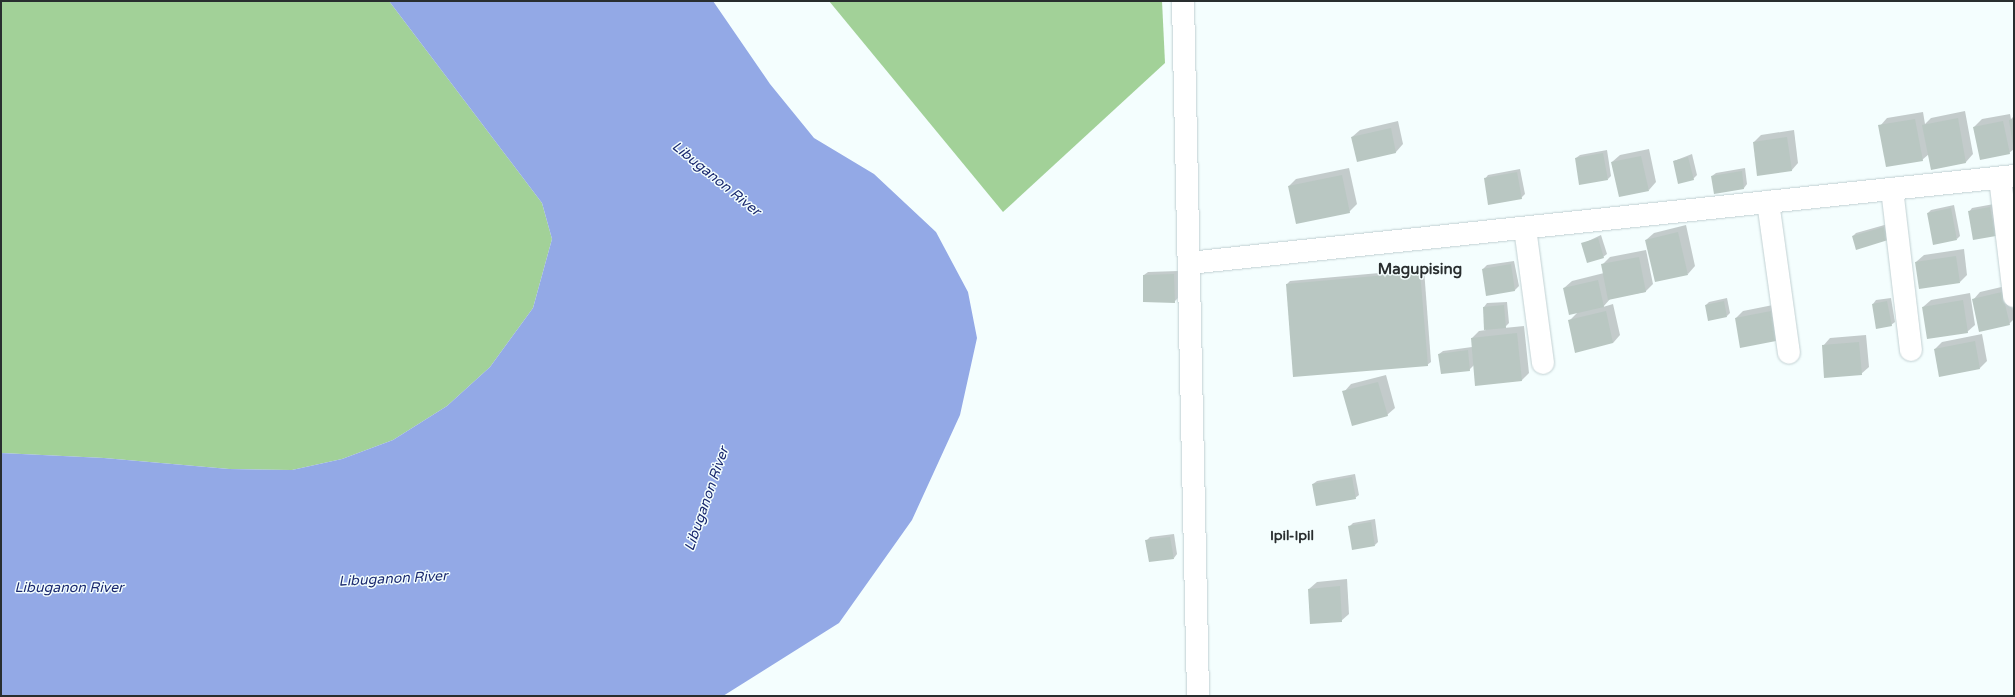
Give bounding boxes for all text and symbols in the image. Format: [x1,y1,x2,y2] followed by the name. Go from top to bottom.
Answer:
[668,138,764,220] water label: Libuganon River
[1378,261,1462,279] district label: Magupising
[681,445,733,553] water label: Libuganon River
[1270,528,1314,544] district label: Ipil-Ipil
[338,568,448,590] water label: Libuganon River
[15,580,123,596] water label: Libuganon River

